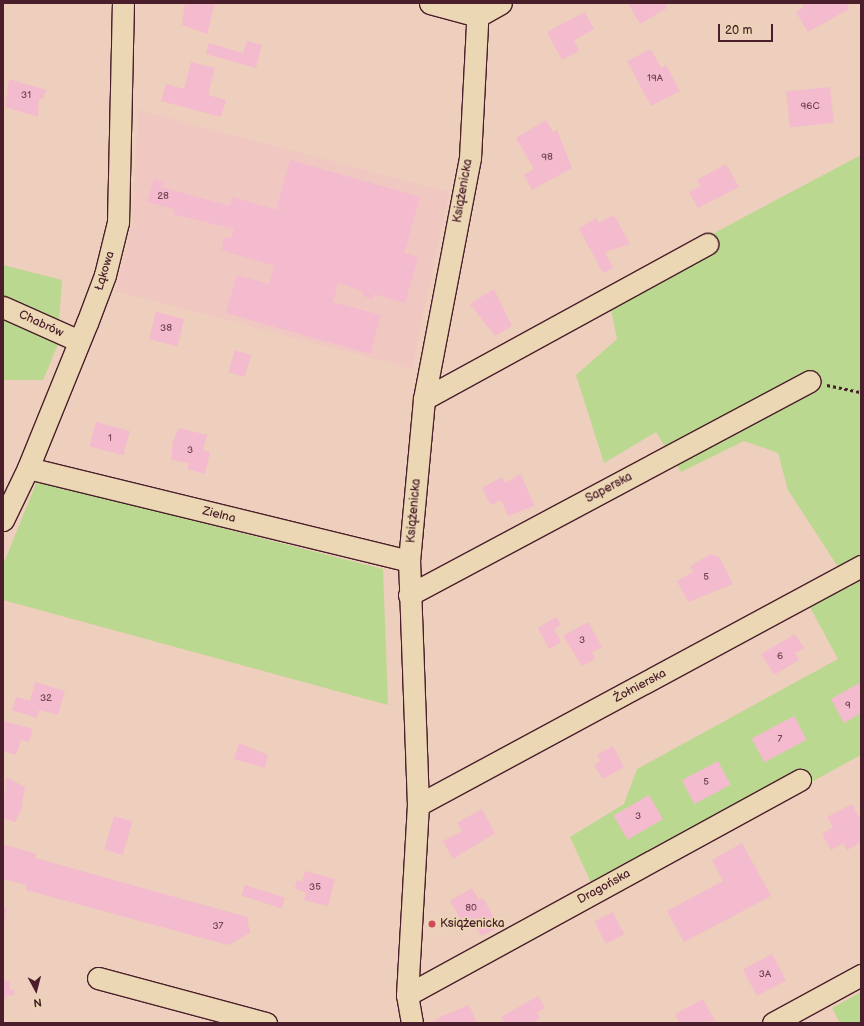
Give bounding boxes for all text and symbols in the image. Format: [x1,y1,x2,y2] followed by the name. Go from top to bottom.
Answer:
[720,16,775,42] scale bar
[725,23,752,38] text: 20 m
[647,73,663,85] house number: 19A
[21,90,31,102] house number: 31
[801,101,819,113] house number: 96C
[541,152,553,164] house number: 98
[450,158,476,224] street label: Książenicka
[157,191,169,203] house number: 28
[92,249,118,293] street label: Łąkowa
[16,307,66,341] street label: Chabrów
[160,323,172,335] house number: 38
[108,433,112,445] house number: 1
[187,445,193,457] house number: 3
[583,470,635,506] street label: Saperska
[404,478,424,544] street label: Książenicka
[201,504,237,526] street label: Zielna
[703,572,709,584] house number: 5
[579,635,585,647] house number: 3
[777,651,783,663] house number: 6
[611,666,669,706] street label: Żołnierska
[40,693,52,705] house number: 32
[845,700,851,712] house number: 9
[778,734,782,746] house number: 7
[703,777,709,789] house number: 5
[635,811,641,823] house number: 3
[575,867,633,907] street label: Dragońska
[309,882,321,894] house number: 35
[465,903,477,915] house number: 80
[440,917,504,931] place label: Książenicka
[427,919,437,929] marker: Książenicka
[212,921,224,933] house number: 37
[759,969,771,981] house number: 3A
[16,970,56,1010] north arrow
[33,995,42,1009] text: N

